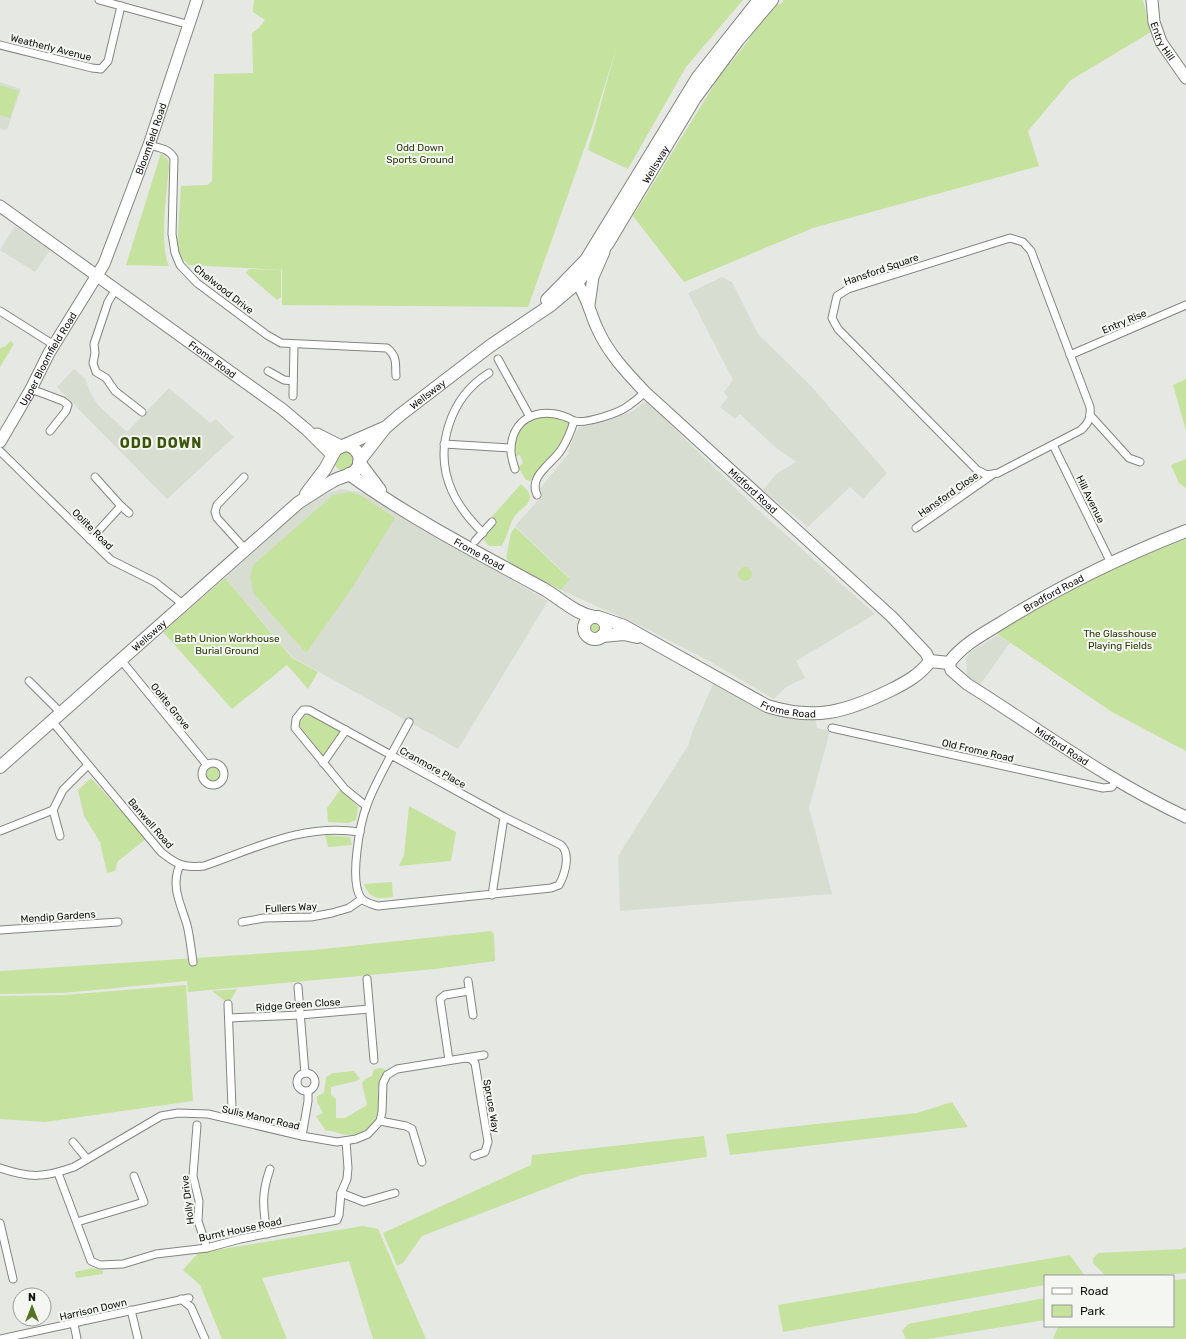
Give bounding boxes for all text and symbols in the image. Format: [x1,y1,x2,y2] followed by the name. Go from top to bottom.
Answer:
[1147,20,1177,63] street label: Entry Hill
[9,32,93,64] street label: Weatherly Avenue
[133,102,170,177] street label: Bloomfield Road
[386,142,454,166] park label: Odd Down Sports Ground
[640,143,672,186] street label: Wellsway
[842,251,921,288] street label: Hansford Square
[191,263,256,317] street label: Chelwood Drive
[1100,307,1149,337] street label: Entry Rise
[17,310,80,408] street label: Upper Bloomfield Road
[186,339,238,381] street label: Frome Road
[408,377,449,412] street label: Wellsway
[120,435,202,452] district label: ODD DOWN
[726,466,779,516] street label: Midford Road
[916,469,981,520] street label: Hansford Close
[1073,474,1107,526] street label: Hill Avenue
[69,507,115,553] street label: Oolite Road
[452,536,506,573] street label: Frome Road
[1022,572,1086,615] street label: Bradford Road
[130,617,170,654] street label: Wellsway
[1083,628,1157,652] park label: The Glasshouse Playing Fields
[174,633,280,657] park label: Bath Union Workhouse Burial Ground
[148,681,193,733] street label: Oolite Grove
[758,699,816,720] street label: Frome Road
[1032,725,1091,769] street label: Midford Road
[941,737,1015,765] street label: Old Frome Road
[397,745,468,791] street label: Cranmore Place
[125,796,175,851] street label: Banwell Road
[265,901,318,915] street label: Fullers Way
[20,908,96,926] street label: Mendip Gardens
[255,996,341,1014] street label: Ridge Green Close
[480,1078,502,1134] street label: Spruce Way
[221,1103,301,1133] street label: Sulis Manor Road
[179,1174,197,1225] street label: Holly Drive
[198,1215,283,1245] street label: Burnt House Road
[1044,1275,1174,1327] legend
[1080,1284,1108,1298] text: Road
[12,1287,52,1327] north arrow
[28,1291,36,1304] text: N
[58,1296,128,1324] street label: Harrison Down
[1080,1304,1106,1318] text: Park

